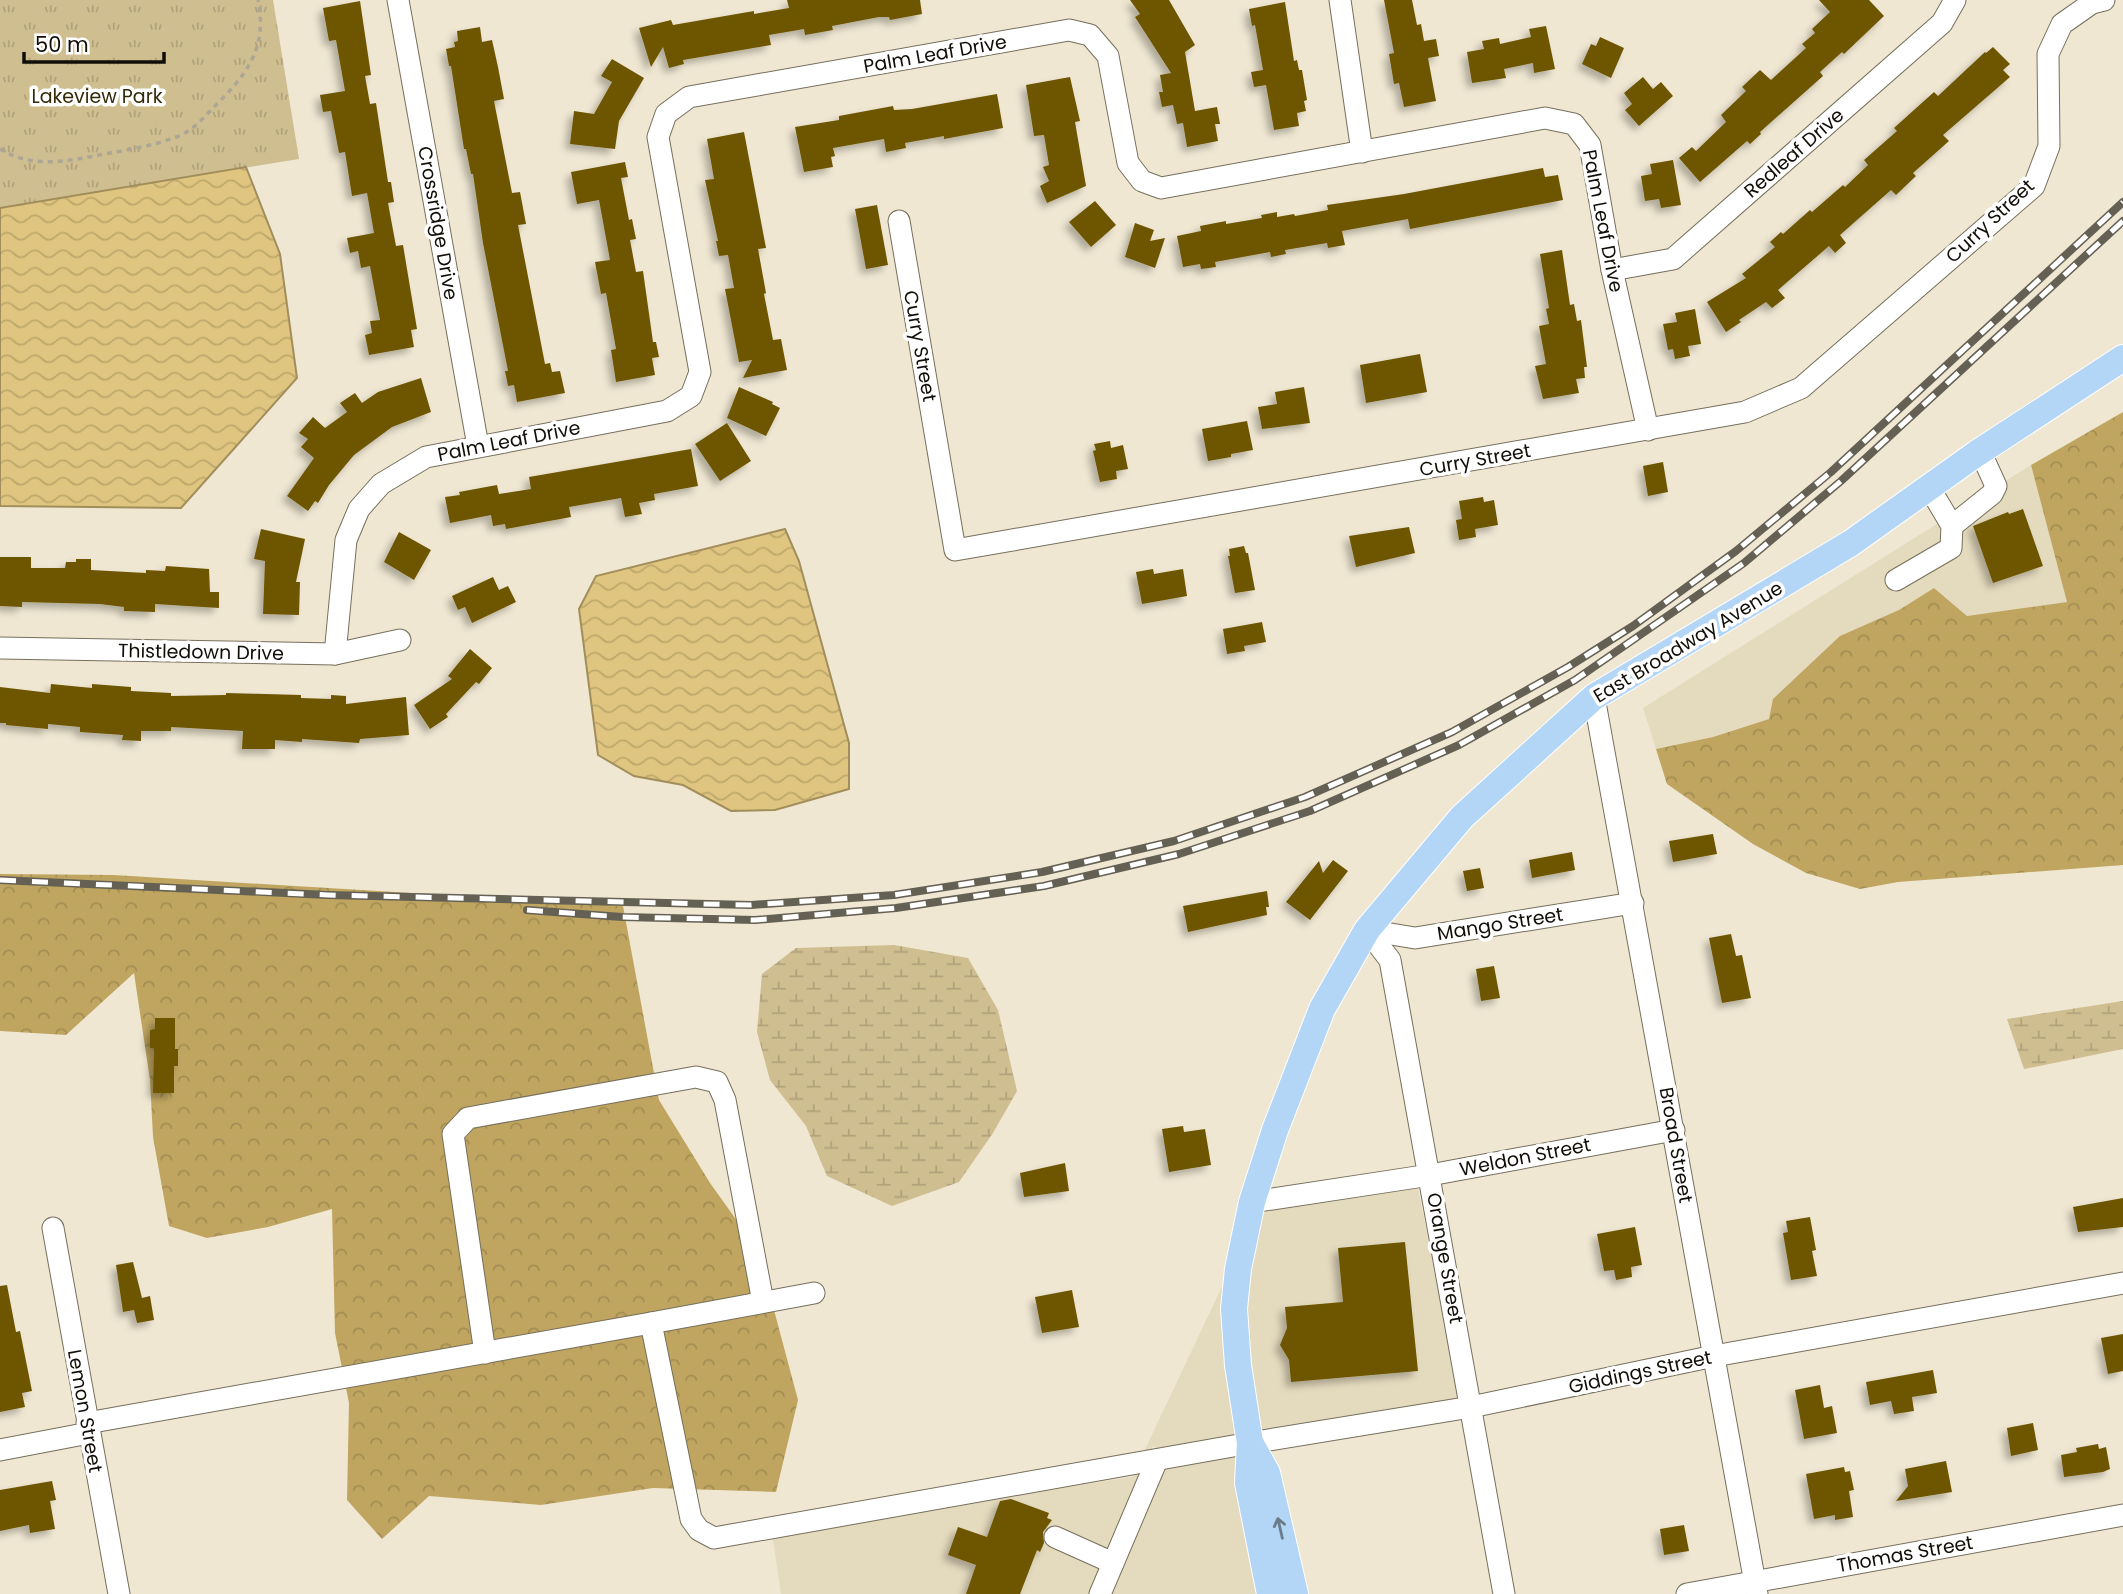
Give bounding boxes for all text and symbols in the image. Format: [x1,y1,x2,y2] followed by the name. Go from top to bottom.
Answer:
[24,21,164,65] scale bar
[861,28,1009,80] street label: Palm Leaf Drive
[35,30,89,59] text: 50 m
[31,83,163,110] park label: Lakeview Park
[1738,102,1850,204] street label: Redleaf Drive
[411,144,465,302] street label: Crossridge Drive
[1576,147,1630,295] street label: Palm Leaf Drive
[1940,173,2040,269] street label: Curry Street
[897,288,943,404] street label: Curry Street
[435,414,583,468] street label: Palm Leaf Drive
[1417,437,1533,483] street label: Curry Street
[1588,575,1788,709] street label: East Broadway Avenue
[118,637,284,667] street label: Thistledown Drive
[1435,901,1565,947] street label: Mango Street
[1653,1085,1699,1205] street label: Broad Street
[1457,1131,1593,1183] street label: Weldon Street
[1420,1190,1470,1326] street label: Orange Street
[1566,1344,1714,1400] street label: Giddings Street
[61,1347,109,1475] street label: Lemon Street
[1272,1517,1285,1539] one-way arrow
[1835,1529,1975,1579] street label: Thomas Street

